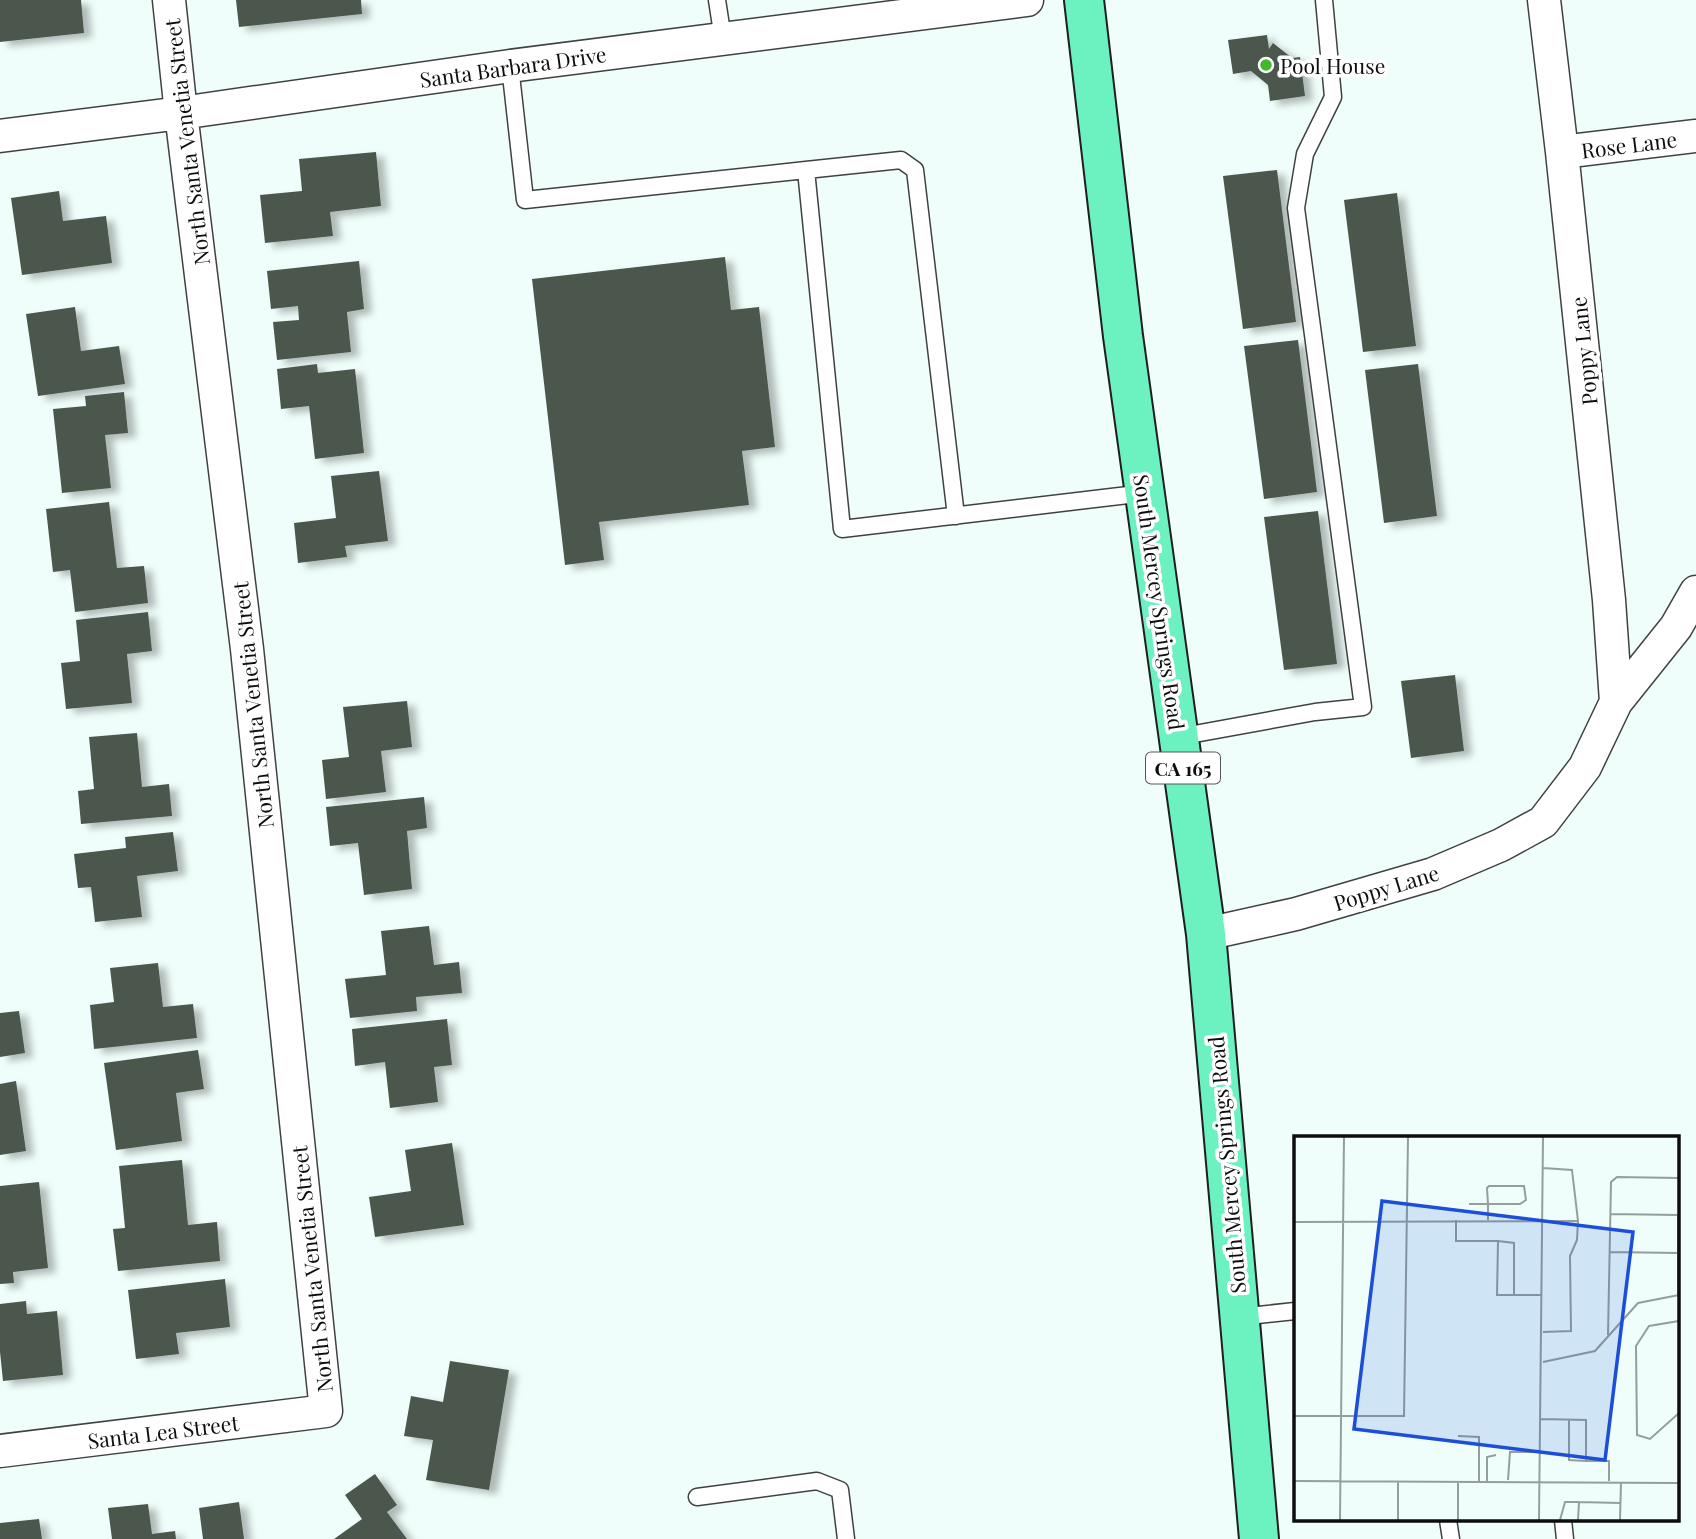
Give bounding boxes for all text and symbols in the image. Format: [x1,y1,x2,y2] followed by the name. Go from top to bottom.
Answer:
[157,17,215,267] street label: North Santa Venetia Street
[418,39,608,93] street label: Santa Barbara Drive
[1280,51,1385,79] place label: Pool House
[1258,57,1274,73] marker: Pool House
[1579,124,1679,164] street label: Rose Lane
[1563,295,1603,407] street label: Poppy Lane
[1128,472,1192,732] street label: South Mercey Springs Road
[225,580,279,830] street label: North Santa Venetia Street
[1146,752,1220,783] road number: CA 165
[1330,858,1442,916] street label: Poppy Lane
[1201,1035,1251,1295] street label: South Mercey Springs Road
[1294,1136,1678,1522] inset map
[284,1144,338,1394] street label: North Santa Venetia Street
[86,1408,241,1454] street label: Santa Lea Street

